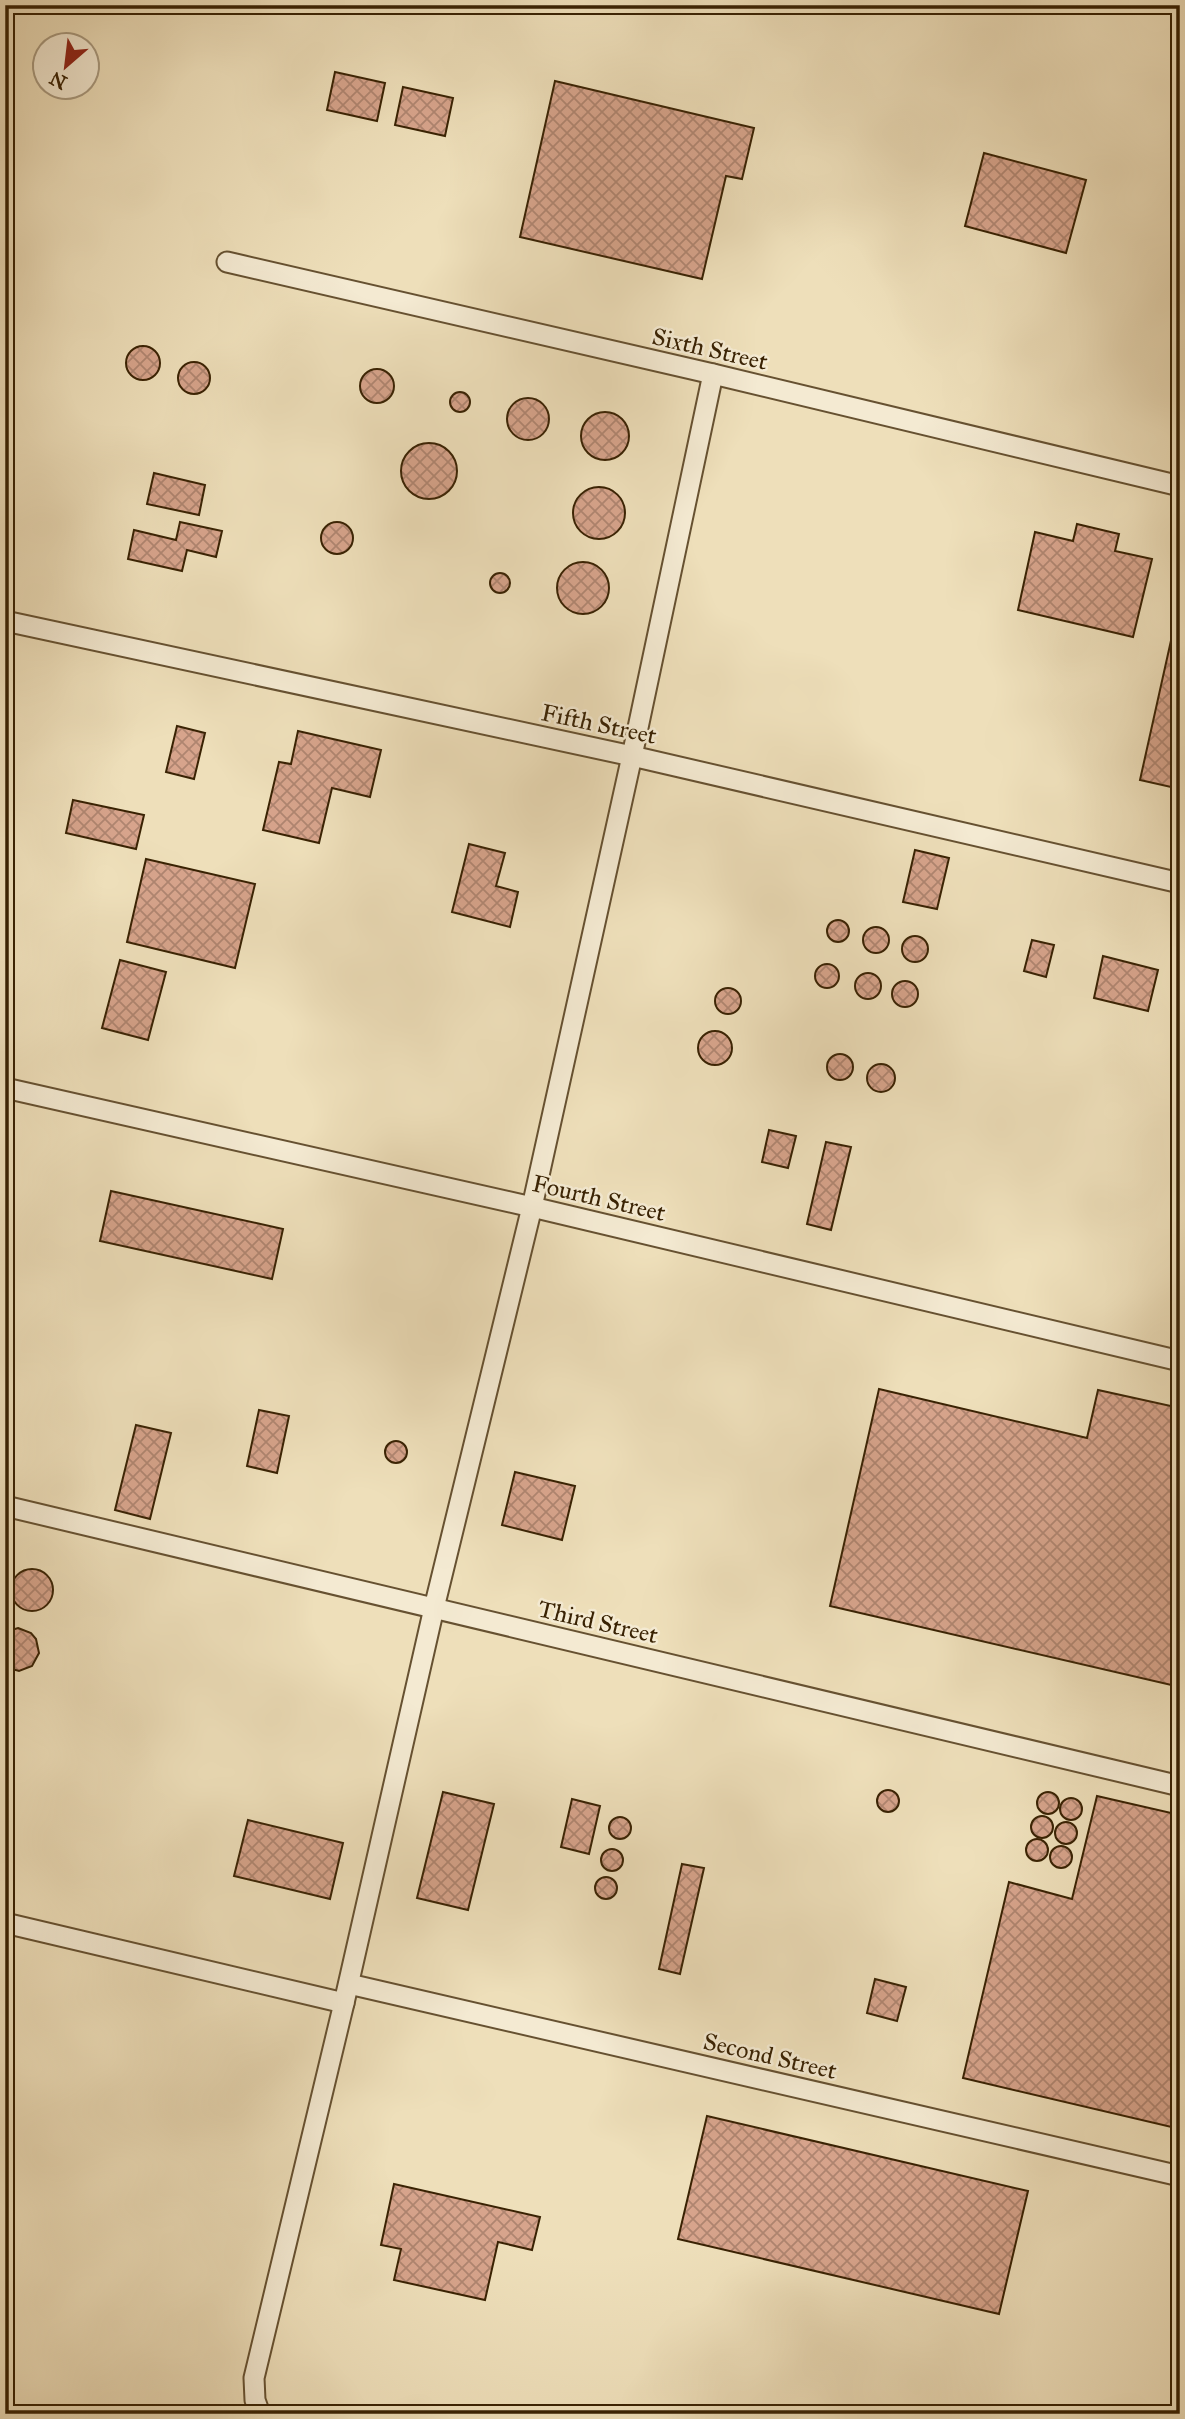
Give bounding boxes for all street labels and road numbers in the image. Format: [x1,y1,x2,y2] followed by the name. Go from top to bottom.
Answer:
[649,321,771,377] street label: Sixth Street
[539,697,660,751] street label: Fifth Street
[529,1168,669,1228] street label: Fourth Street
[535,1594,661,1650] street label: Third Street
[700,2026,840,2086] street label: Second Street

